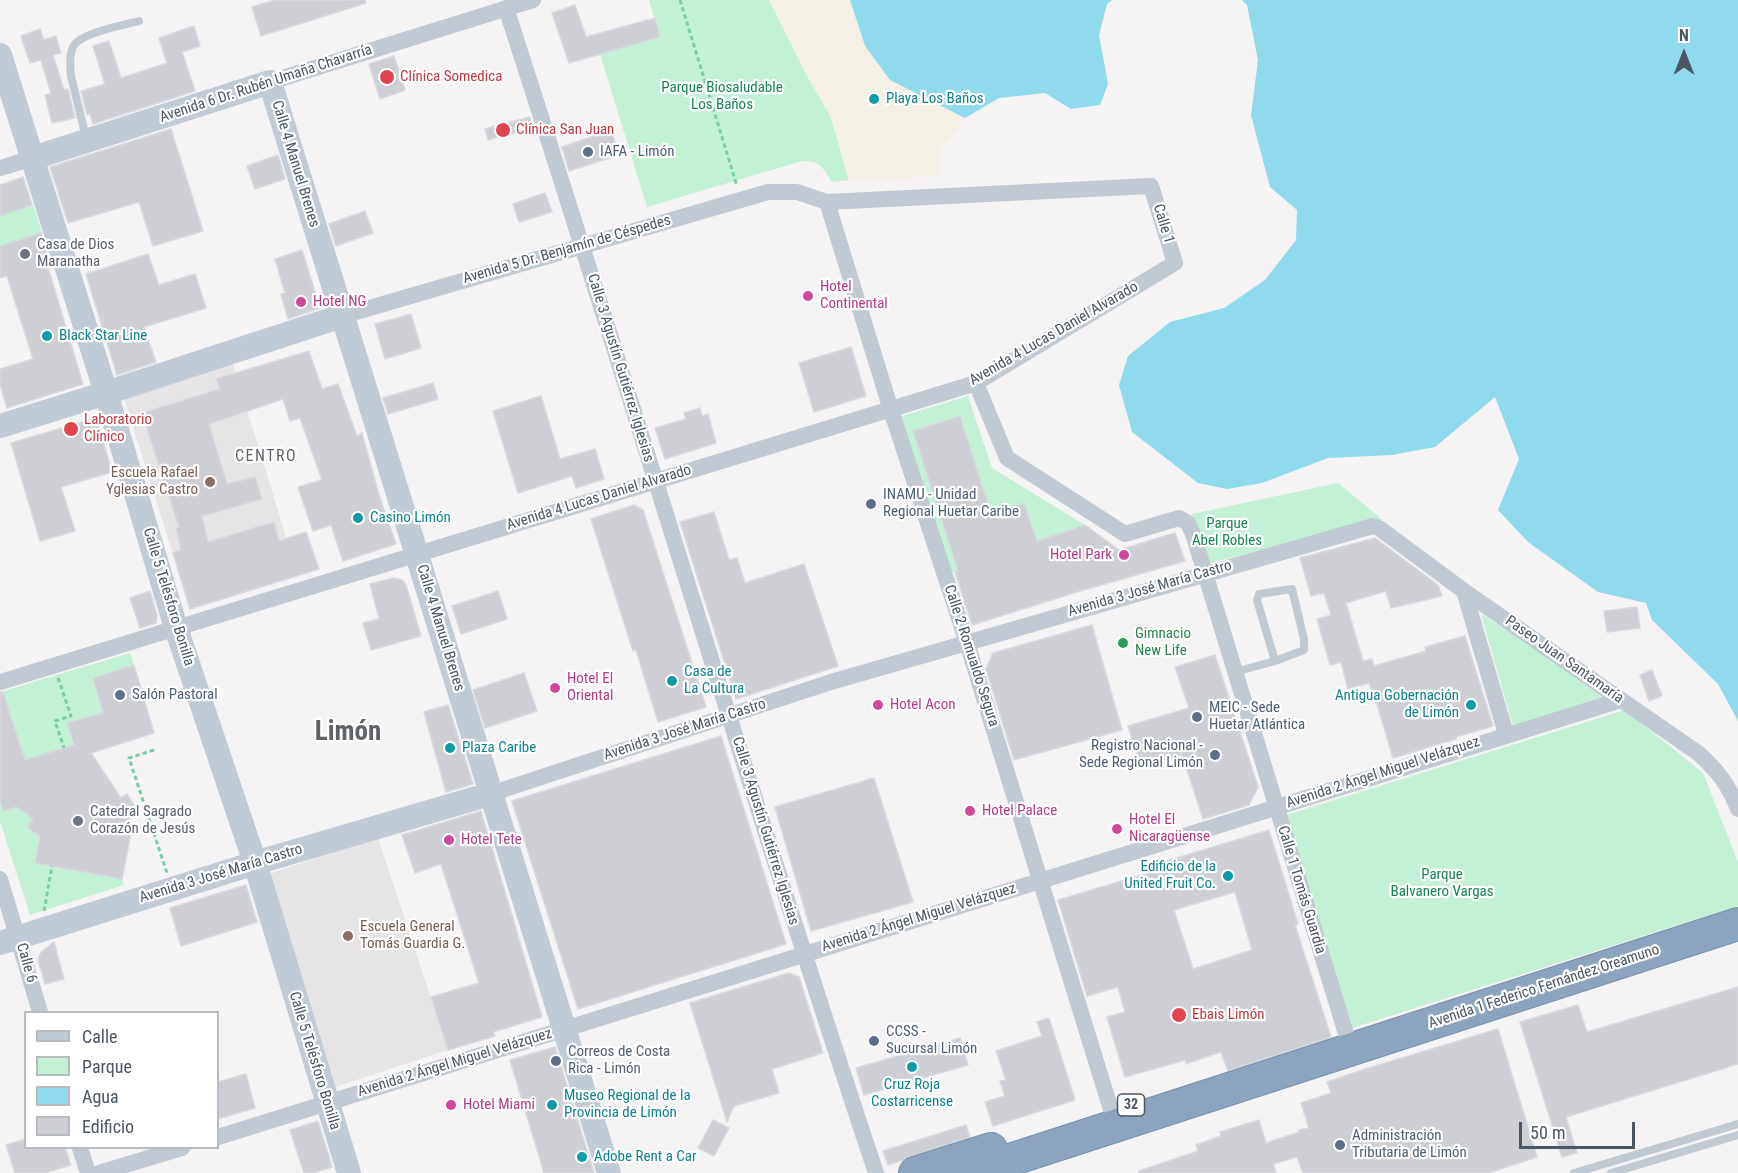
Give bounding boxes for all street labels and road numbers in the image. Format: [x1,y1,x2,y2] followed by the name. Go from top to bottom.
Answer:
[158,41,374,127] street label: Avenida 6 Dr. Rubén Umaña Chavarría
[267,98,323,230] street label: Calle 4 Manuel Brenes
[1148,202,1178,246] street label: Calle 1
[461,212,673,288] street label: Avenida 5 Dr. Benjamín de Céspedes
[583,272,657,464] street label: Calle 3 Agustín Gutiérrez Iglesias
[966,278,1142,390] street label: Avenida 4 Lucas Daniel Alvarado
[505,461,693,535] street label: Avenida 4 Lucas Daniel Alvarado
[138,526,198,668] street label: Calle 5 Telésforo Bonilla
[1066,557,1234,621] street label: Avenida 3 José María Castro
[412,562,468,694] street label: Calle 4 Manuel Brenes
[940,583,1002,729] street label: Calle 2 Romualdo Segura
[1501,612,1627,708] street label: Paseo Juan Santamaría
[602,695,768,765] street label: Avenida 3 José María Castro
[1284,733,1482,813] street label: Avenida 2 Ángel Miguel Velázquez
[728,735,802,927] street label: Calle 3 Agustín Gutiérrez Iglesias
[1273,824,1329,956] street label: Calle 1 Tomás Guardia
[137,841,305,907] street label: Avenida 3 José María Castro
[820,880,1018,956] street label: Avenida 2 Ángel Miguel Velázquez
[12,941,40,985] street label: Calle 6
[1426,941,1662,1033] street label: Avenida 1 Federico Fernández Oreamuno
[284,990,344,1132] street label: Calle 5 Telésforo Bonilla
[356,1025,554,1101] street label: Avenida 2 Ángel Miguel Velázquez
[1118,1094,1144,1116] road number: 32

